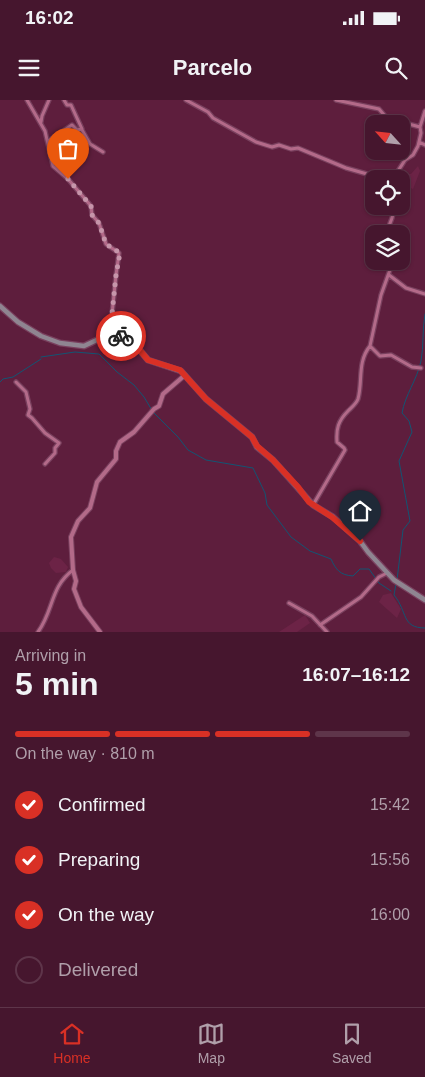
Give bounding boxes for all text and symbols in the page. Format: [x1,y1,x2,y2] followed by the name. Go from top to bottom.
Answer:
[25,7,74,28] text: 16:02
[15,54,43,82] icon: menu
[382,54,410,82] icon: search
[173,55,252,80] text: Parcelo
[365,115,410,160] north arrow
[365,115,410,270] map controls
[47,128,89,179] pin
[54,135,82,163] icon: bag
[365,170,410,215] button: locate
[365,225,410,270] button: layers
[96,311,146,361] courier
[107,322,135,350] icon: bike
[339,490,381,541] pin
[346,497,374,525] icon: home
[15,647,86,664] text: Arriving in
[302,664,410,685] text: 16:07–16:12
[15,666,99,702] text: 5 min
[15,745,155,762] text: On the way · 810 m
[15,791,43,819] icon: check
[58,794,146,815] text: Confirmed
[370,796,410,813] text: 15:42
[15,846,43,874] icon: check
[58,849,140,870] text: Preparing
[370,851,410,868] text: 15:56
[15,901,43,929] icon: check
[58,904,154,925] text: On the way
[370,906,410,923] text: 16:00
[58,959,138,980] text: Delivered
[53,1020,91,1066] tab: Home
[197,1020,225,1066] tab: Map
[332,1020,372,1066] tab: Saved

